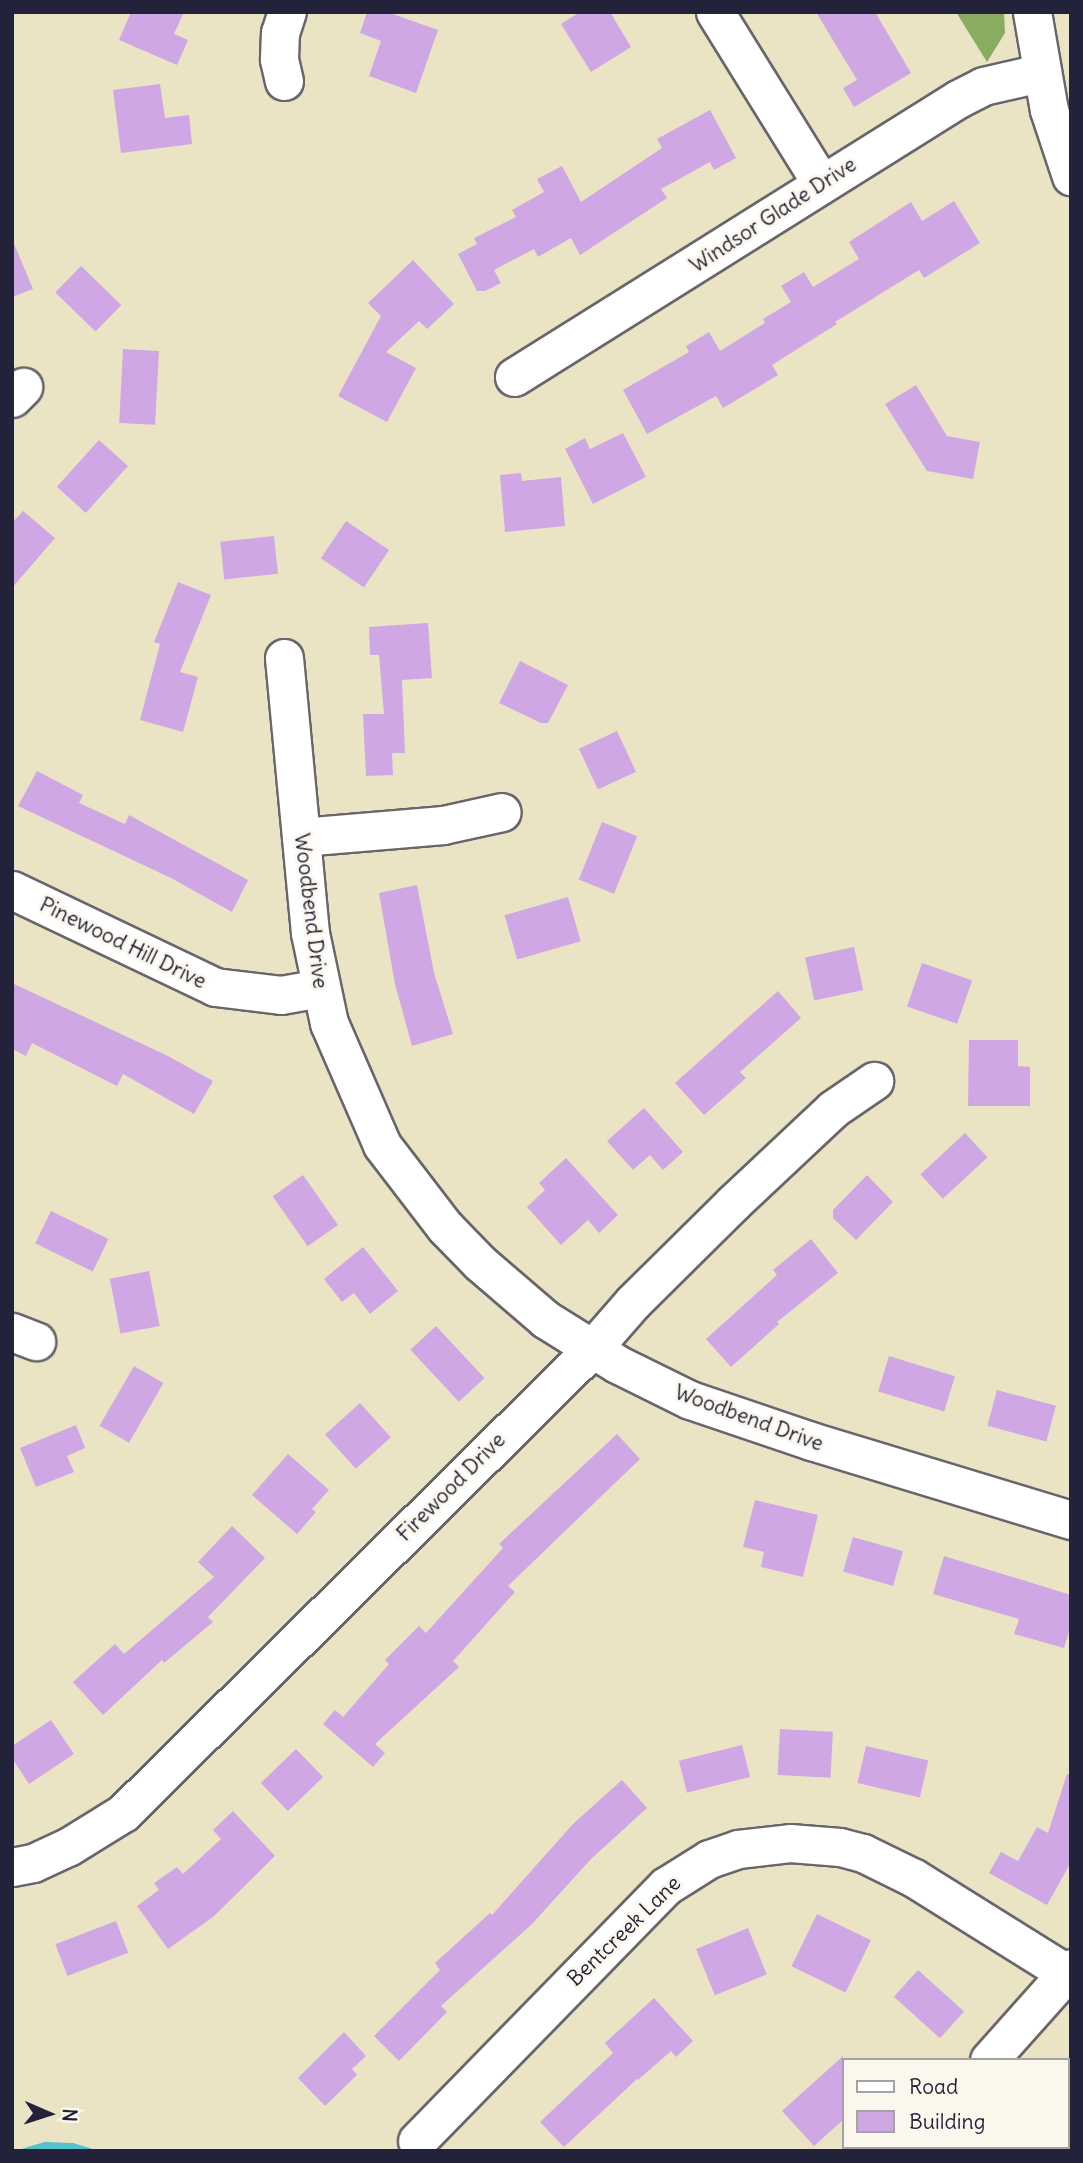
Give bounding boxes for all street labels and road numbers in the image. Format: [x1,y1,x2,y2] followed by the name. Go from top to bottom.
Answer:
[685,152,861,278] street label: Windsor Glade Drive
[289,832,333,990] street label: Woodbend Drive
[36,892,210,994] street label: Pinewood Hill Drive
[671,1379,827,1457] street label: Woodbend Drive
[392,1428,510,1546] street label: Firewood Drive
[562,1871,686,1991] street label: Bentcreek Lane

